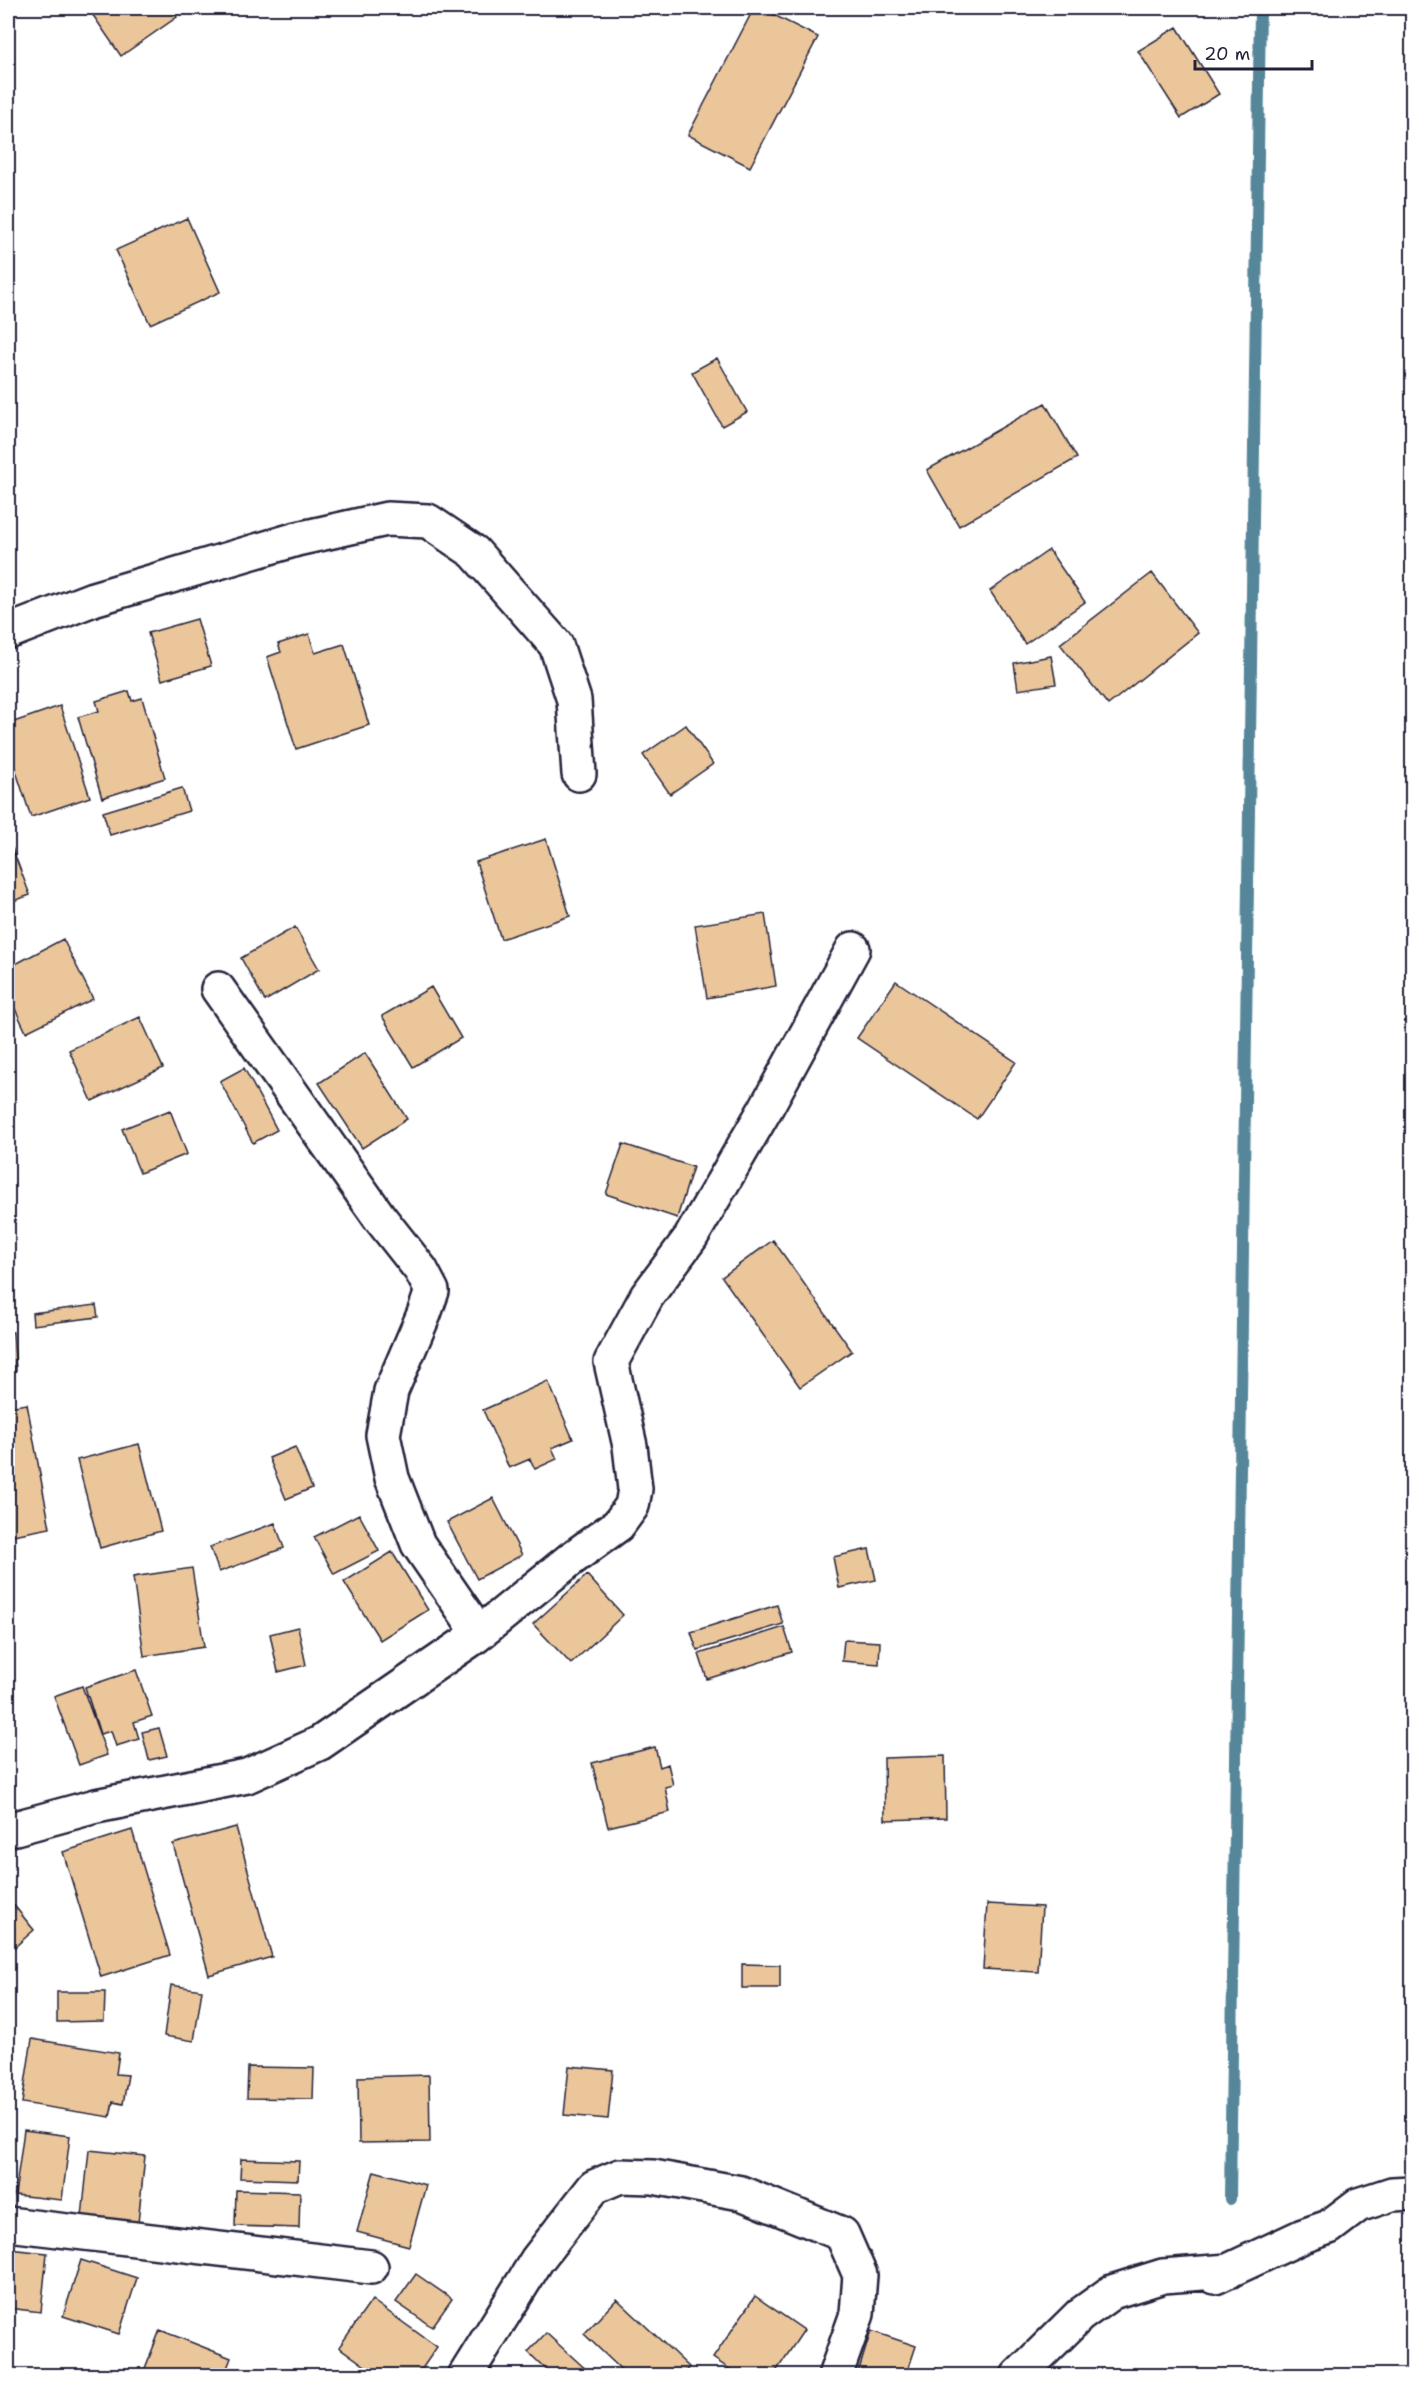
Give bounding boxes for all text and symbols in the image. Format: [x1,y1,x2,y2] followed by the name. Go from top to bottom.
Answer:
[1195,33,1312,71] scale bar
[1204,42,1250,66] text: 20 m

